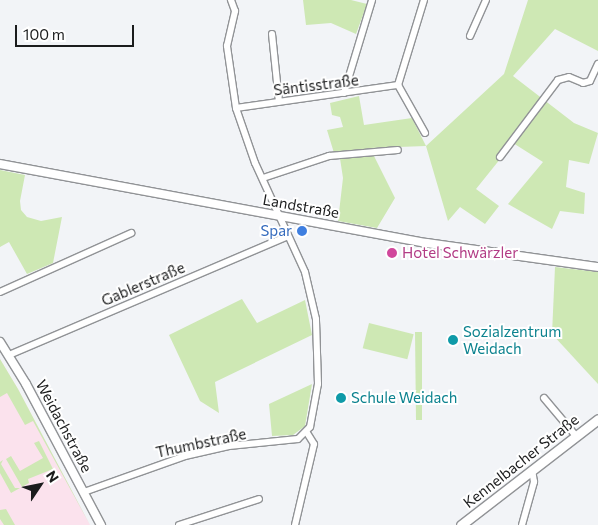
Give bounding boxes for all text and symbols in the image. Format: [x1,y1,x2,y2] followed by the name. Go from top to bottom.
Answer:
[18,15,136,47] scale bar
[23,25,65,43] text: 100 m
[272,71,360,99] street label: Säntisstraße
[261,190,341,222] street label: Landstraße
[260,222,292,240] place label: Spar
[296,225,308,237] marker: Spar
[402,244,518,262] place label: Hotel Schwärzler
[386,247,398,259] marker: Hotel Schwärzler
[99,258,187,310] street label: Gablerstraße
[463,322,561,357] place label: Sozialzentrum Weidach
[447,334,459,346] marker: Sozialzentrum Weidach
[32,377,96,475] street label: Weidachstraße
[351,389,457,407] place label: Schule Weidach
[335,392,347,404] marker: Schule Weidach
[460,410,582,512] street label: Kennelbacher Straße
[154,425,248,461] street label: Thumbstraße
[15,460,65,510] north arrow
[43,467,63,485] text: N

